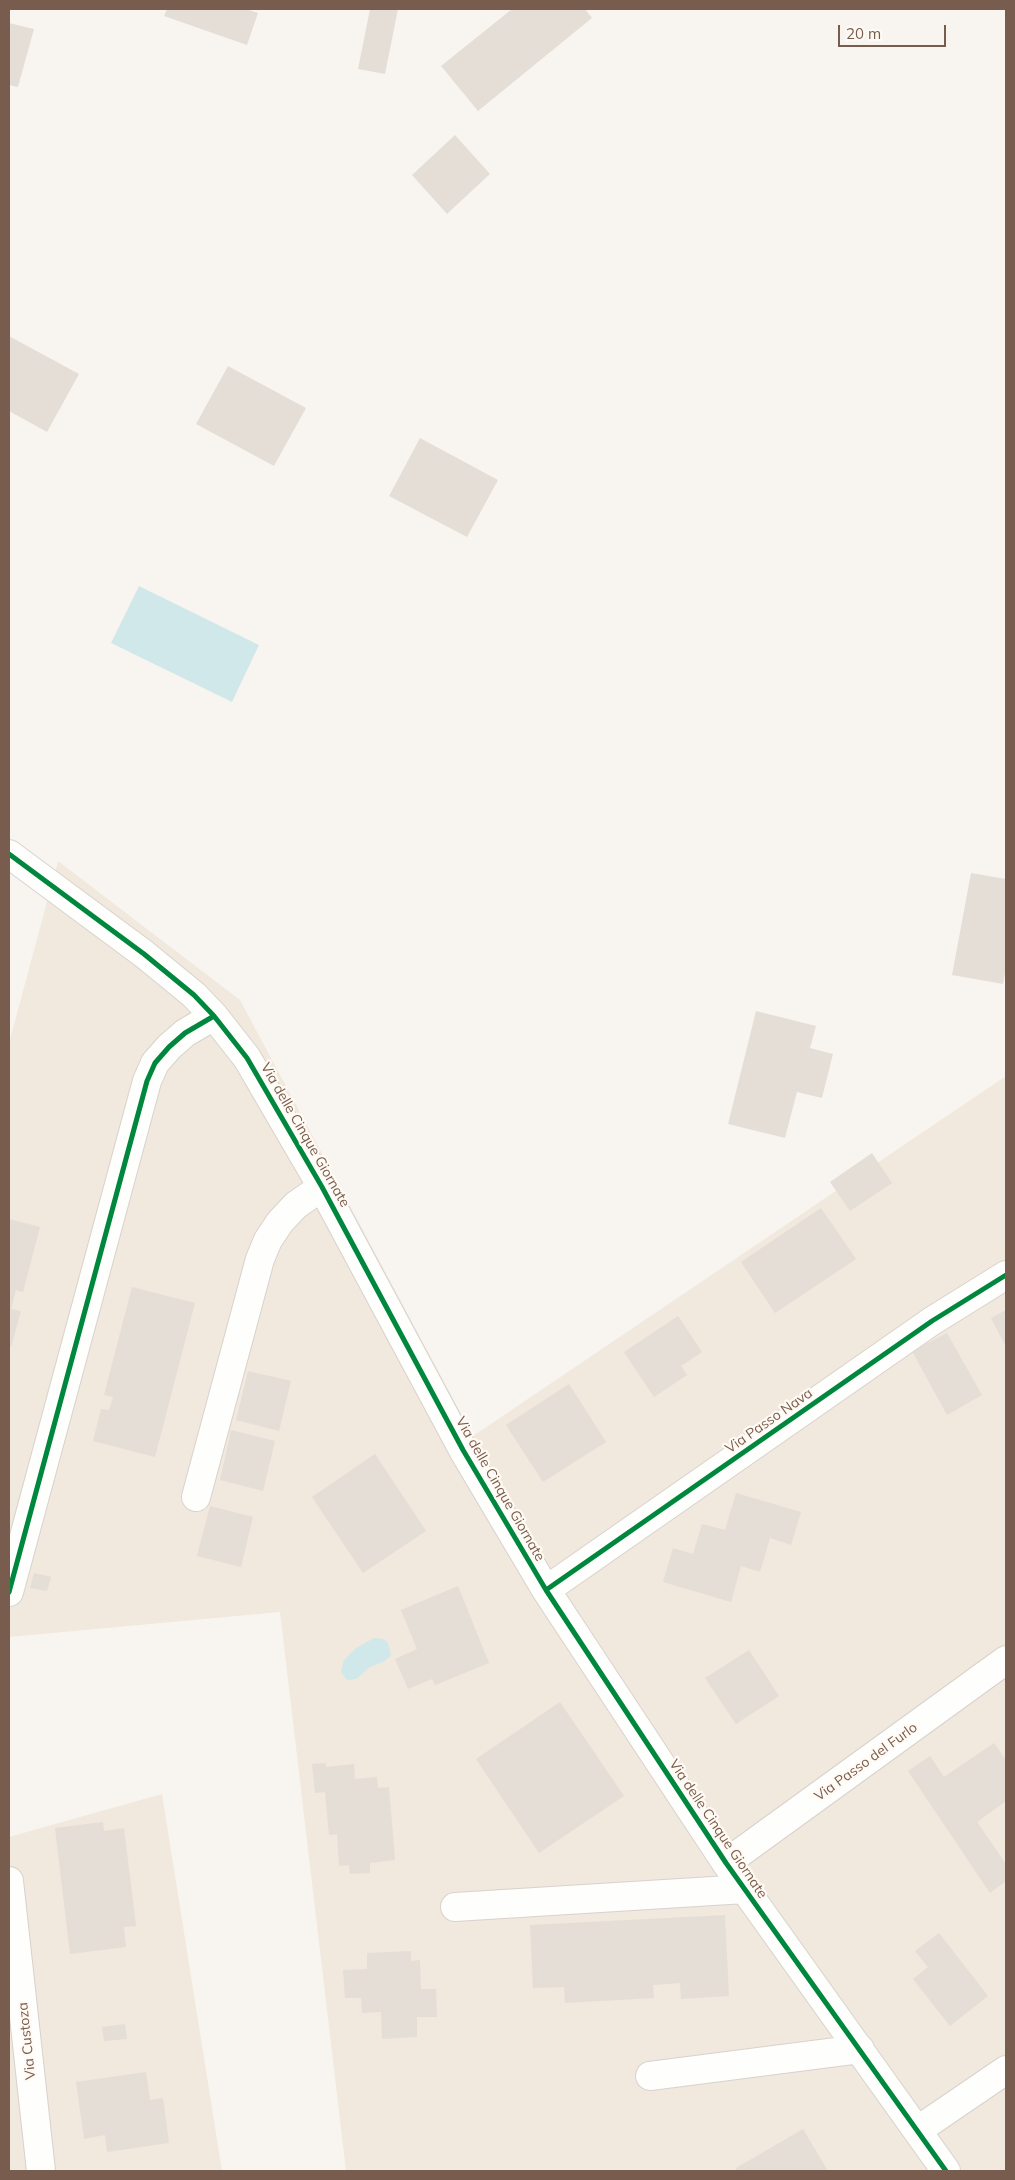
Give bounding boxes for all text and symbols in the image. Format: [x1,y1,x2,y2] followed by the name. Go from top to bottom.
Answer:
[840,15,948,47] scale bar
[846,24,881,43] text: 20 m
[257,1060,353,1210] street label: Via delle Cinque Giornate
[722,1385,816,1457] street label: Via Passo Nava
[452,1414,548,1564] street label: Via delle Cinque Giornate
[811,1719,921,1805] street label: Via Passo del Furlo
[665,1756,771,1902] street label: Via delle Cinque Giornate
[15,2001,39,2081] street label: Via Custoza

